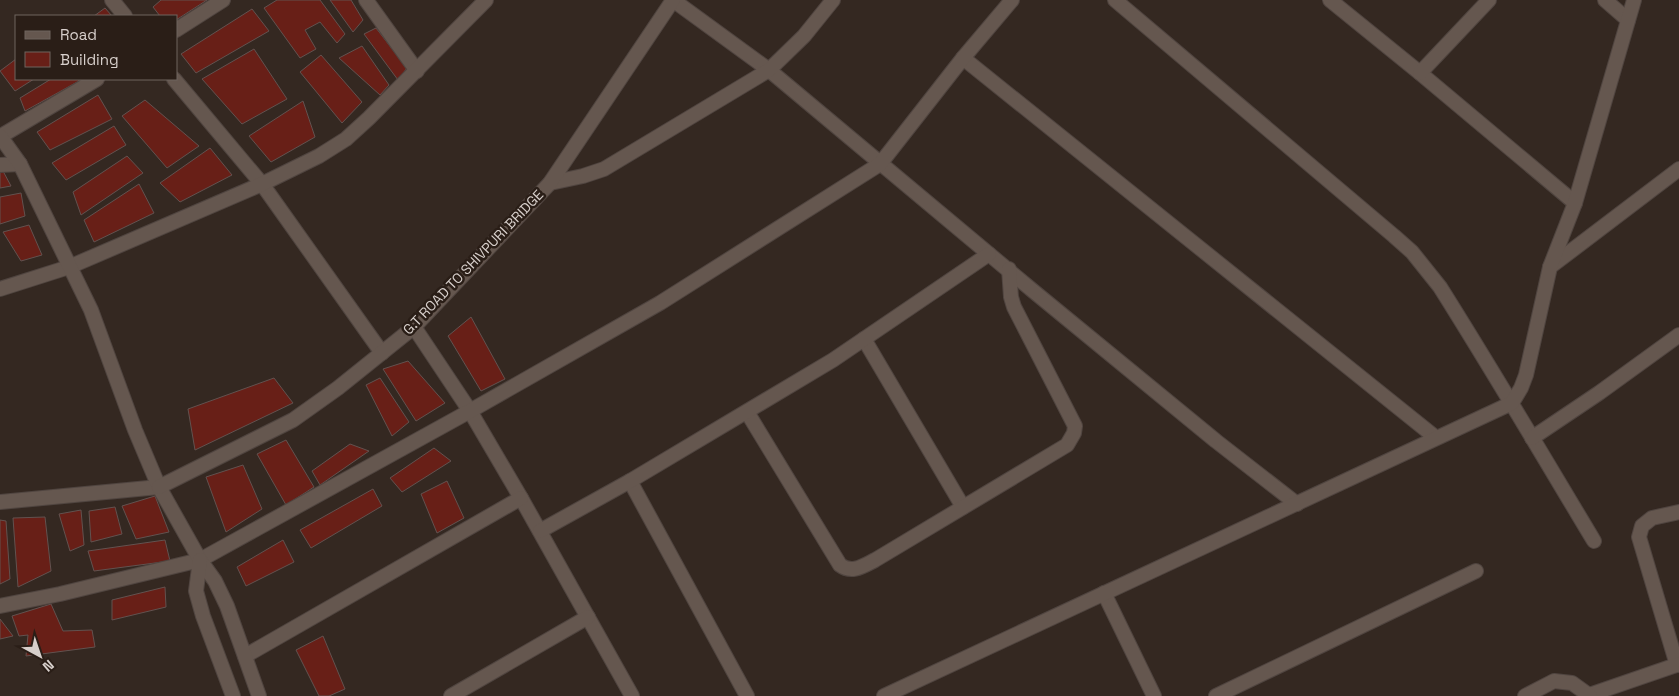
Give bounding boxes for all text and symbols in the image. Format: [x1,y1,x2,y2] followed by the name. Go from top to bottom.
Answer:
[15,15,178,80] legend
[60,25,97,44] text: Road
[60,50,119,69] text: Building
[399,186,547,338] street label: G.T ROAD TO SHIVPURI BRIDGE
[15,631,65,681] north arrow
[39,656,58,676] text: N

